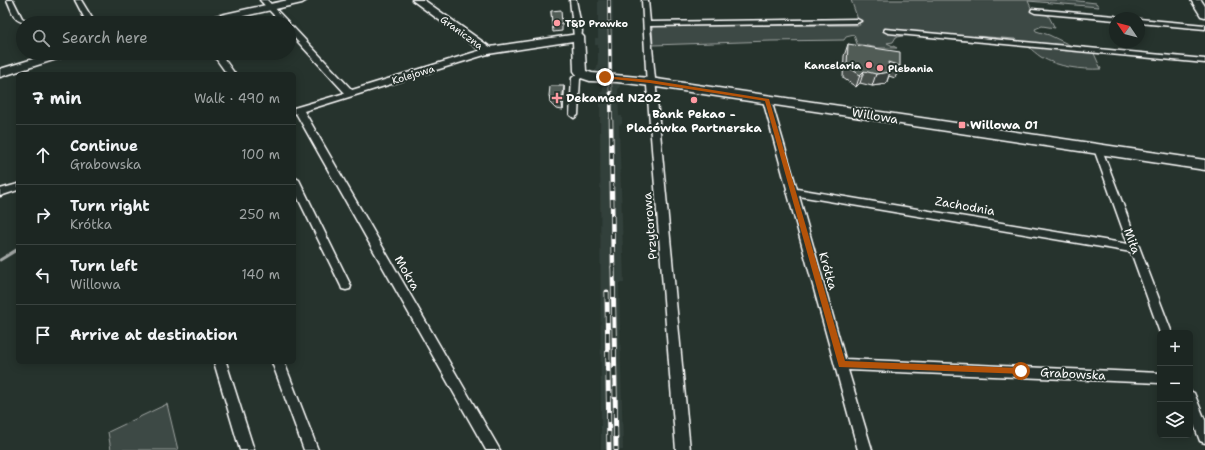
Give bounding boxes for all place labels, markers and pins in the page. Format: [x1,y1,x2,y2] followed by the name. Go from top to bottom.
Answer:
[565,17,628,30] place label: T&D Prawko
[552,18,562,28] marker: T&D Prawko
[804,59,861,72] place label: Kancelaria
[864,60,874,70] marker: Kancelaria
[888,62,933,75] place label: Plebania
[875,63,885,73] marker: Plebania
[566,90,661,106] place label: Dekamed NZOZ
[551,92,563,104] marker: Dekamed NZOZ
[689,95,699,105] marker: Bank Pekao - Placówka Partnerska
[626,106,762,136] place label: Bank Pekao - Placówka Partnerska
[970,117,1038,133] place label: Willowa 01
[957,120,967,130] marker: Willowa 01

